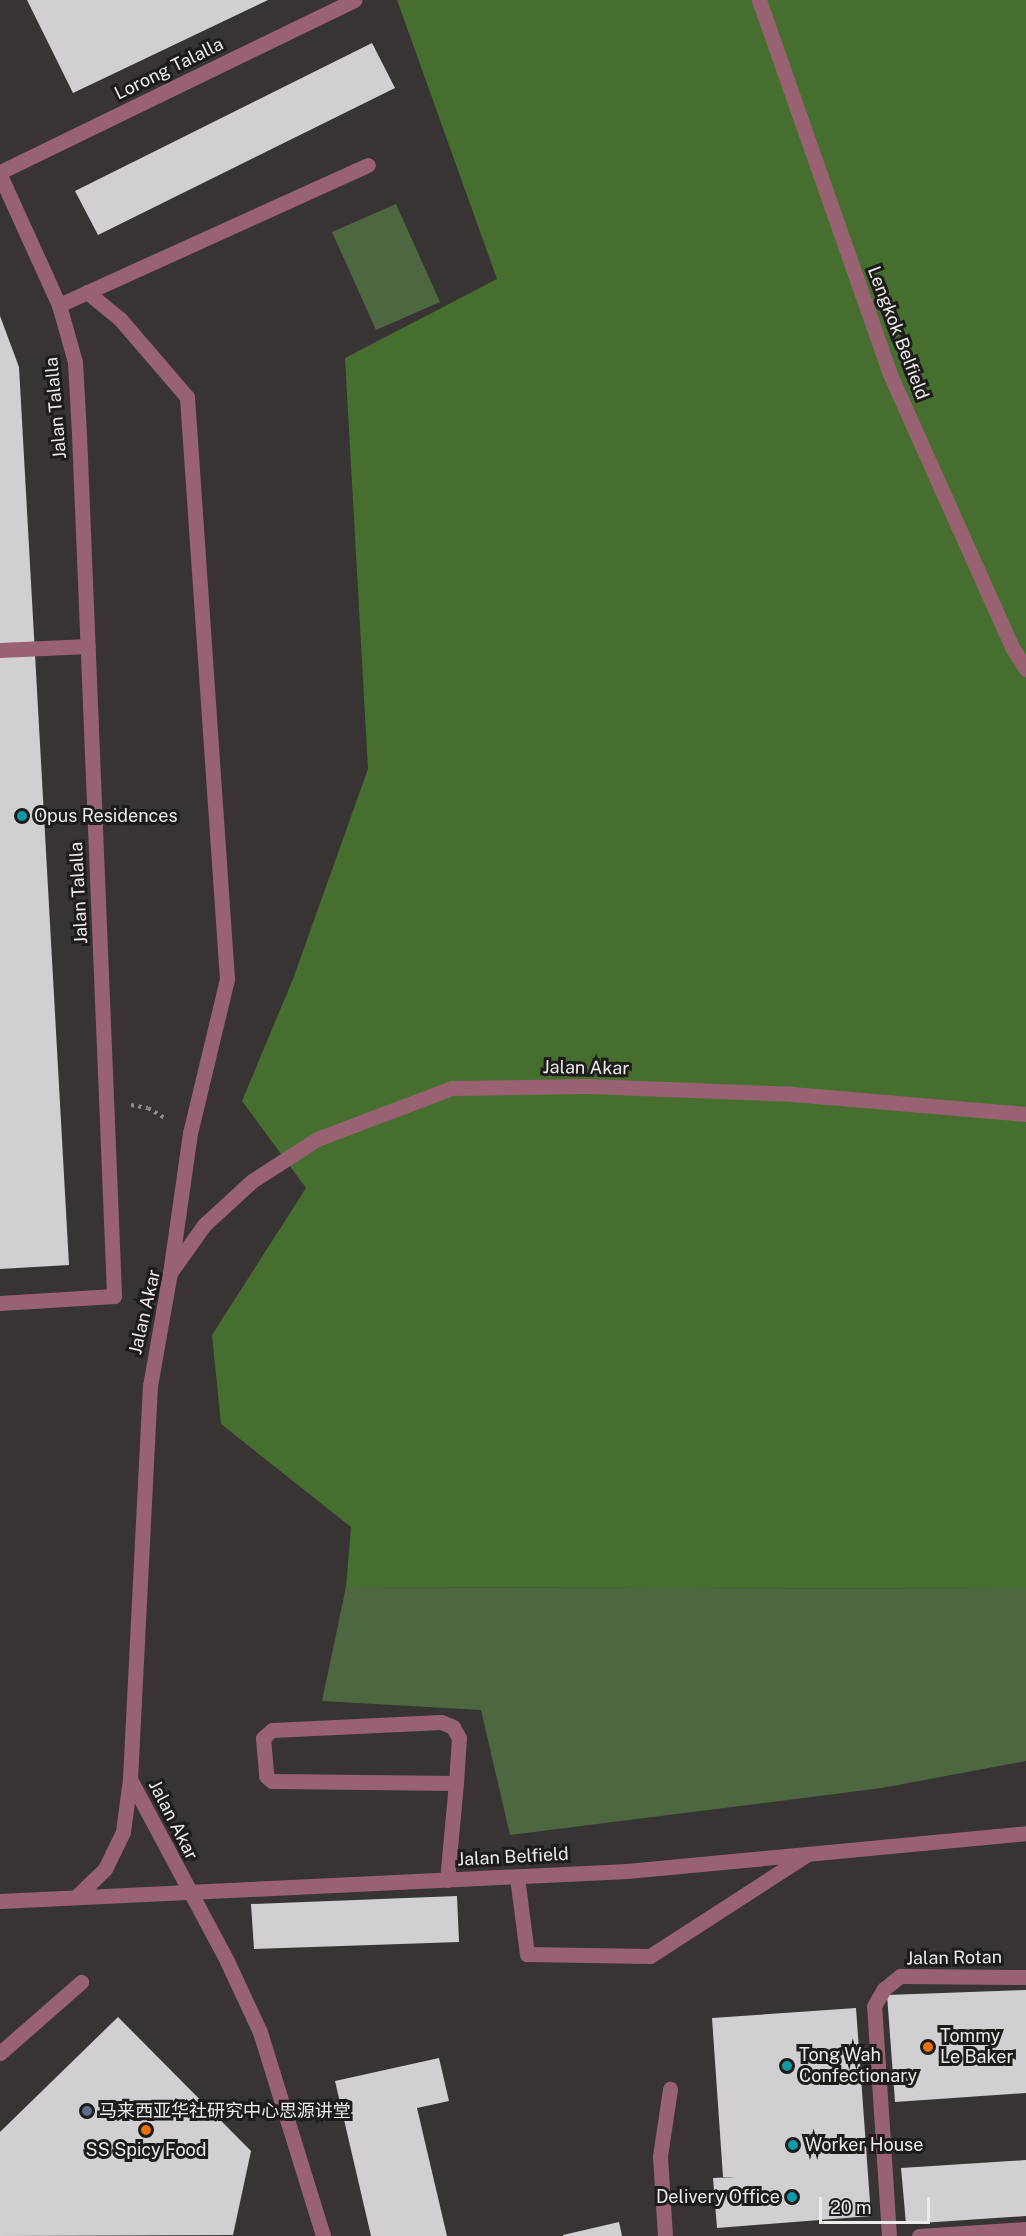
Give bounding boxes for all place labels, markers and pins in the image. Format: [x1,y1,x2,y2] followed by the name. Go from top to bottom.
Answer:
[34,805,178,827] place label: Opus Residences
[15,809,29,823] marker: Opus Residences
[940,2026,1014,2068] place label: Tommy Le Baker
[921,2040,935,2054] marker: Tommy Le Baker
[799,2045,917,2088] place label: Tong Wah Confectionary
[780,2059,794,2073] marker: Tong Wah Confectionary
[99,2100,351,2122] place label: 马来西亚华社研究中心思源讲堂
[80,2104,94,2118] marker: 马来西亚华社研究中心思源讲堂
[139,2123,153,2137] marker: SS Spicy Food
[805,2134,923,2156] place label: Worker House
[786,2138,800,2152] marker: Worker House
[85,2139,207,2161] place label: SS Spicy Food
[656,2186,780,2208] place label: Delivery Office
[785,2190,799,2204] marker: Delivery Office

